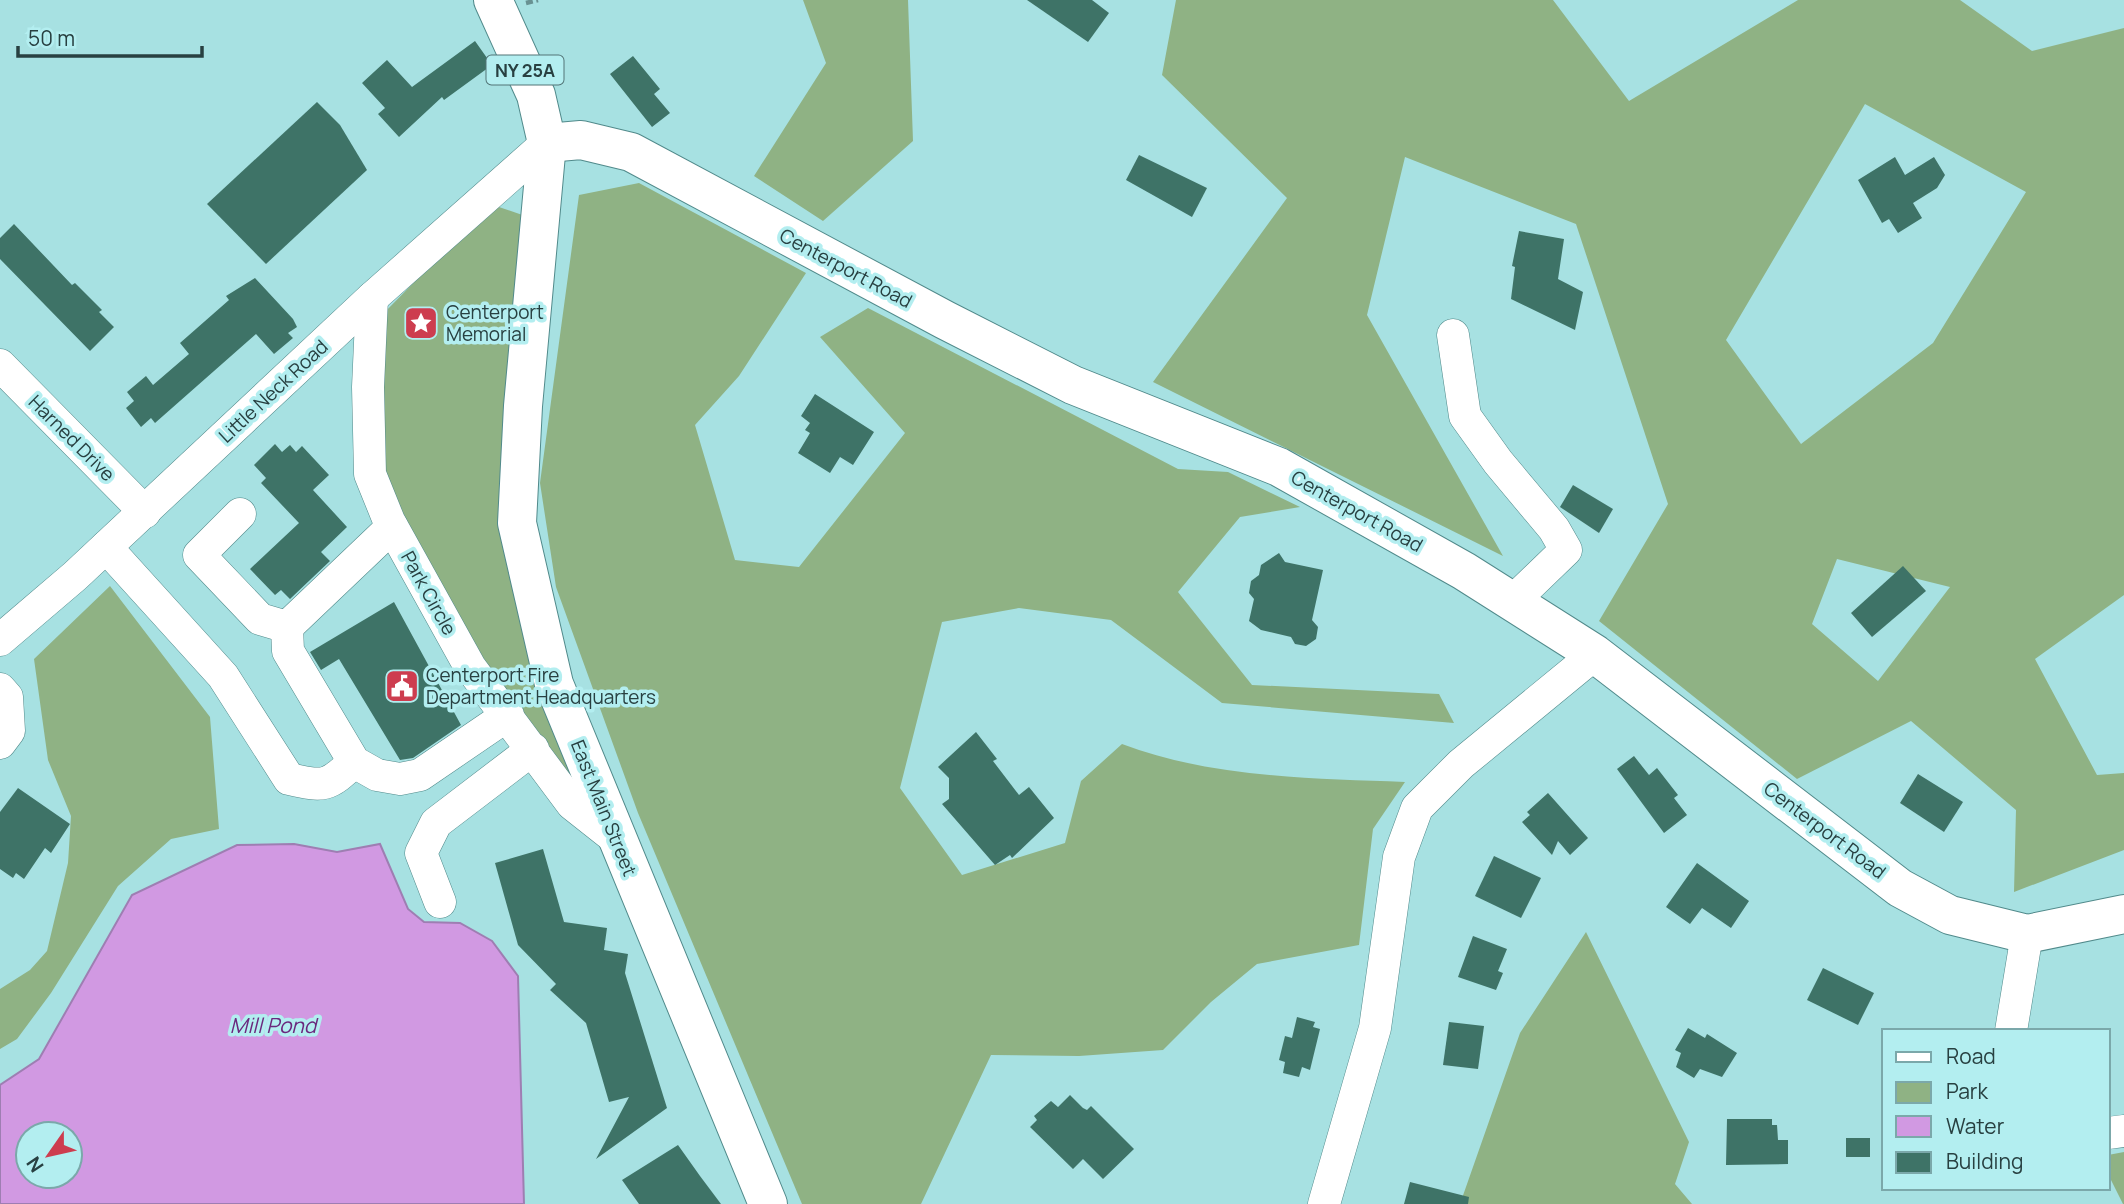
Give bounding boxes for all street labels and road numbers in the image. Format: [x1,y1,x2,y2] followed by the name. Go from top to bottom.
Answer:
[486,56,564,84] road number: NY 25A
[775,222,917,314] street label: Centerport Road
[213,334,333,448] street label: Little Neck Road
[23,389,121,487] street label: Harned Drive
[1287,464,1427,558] street label: Centerport Road
[395,546,463,640] street label: Park Circle
[565,736,643,880] street label: East Main Street
[1759,775,1891,885] street label: Centerport Road

